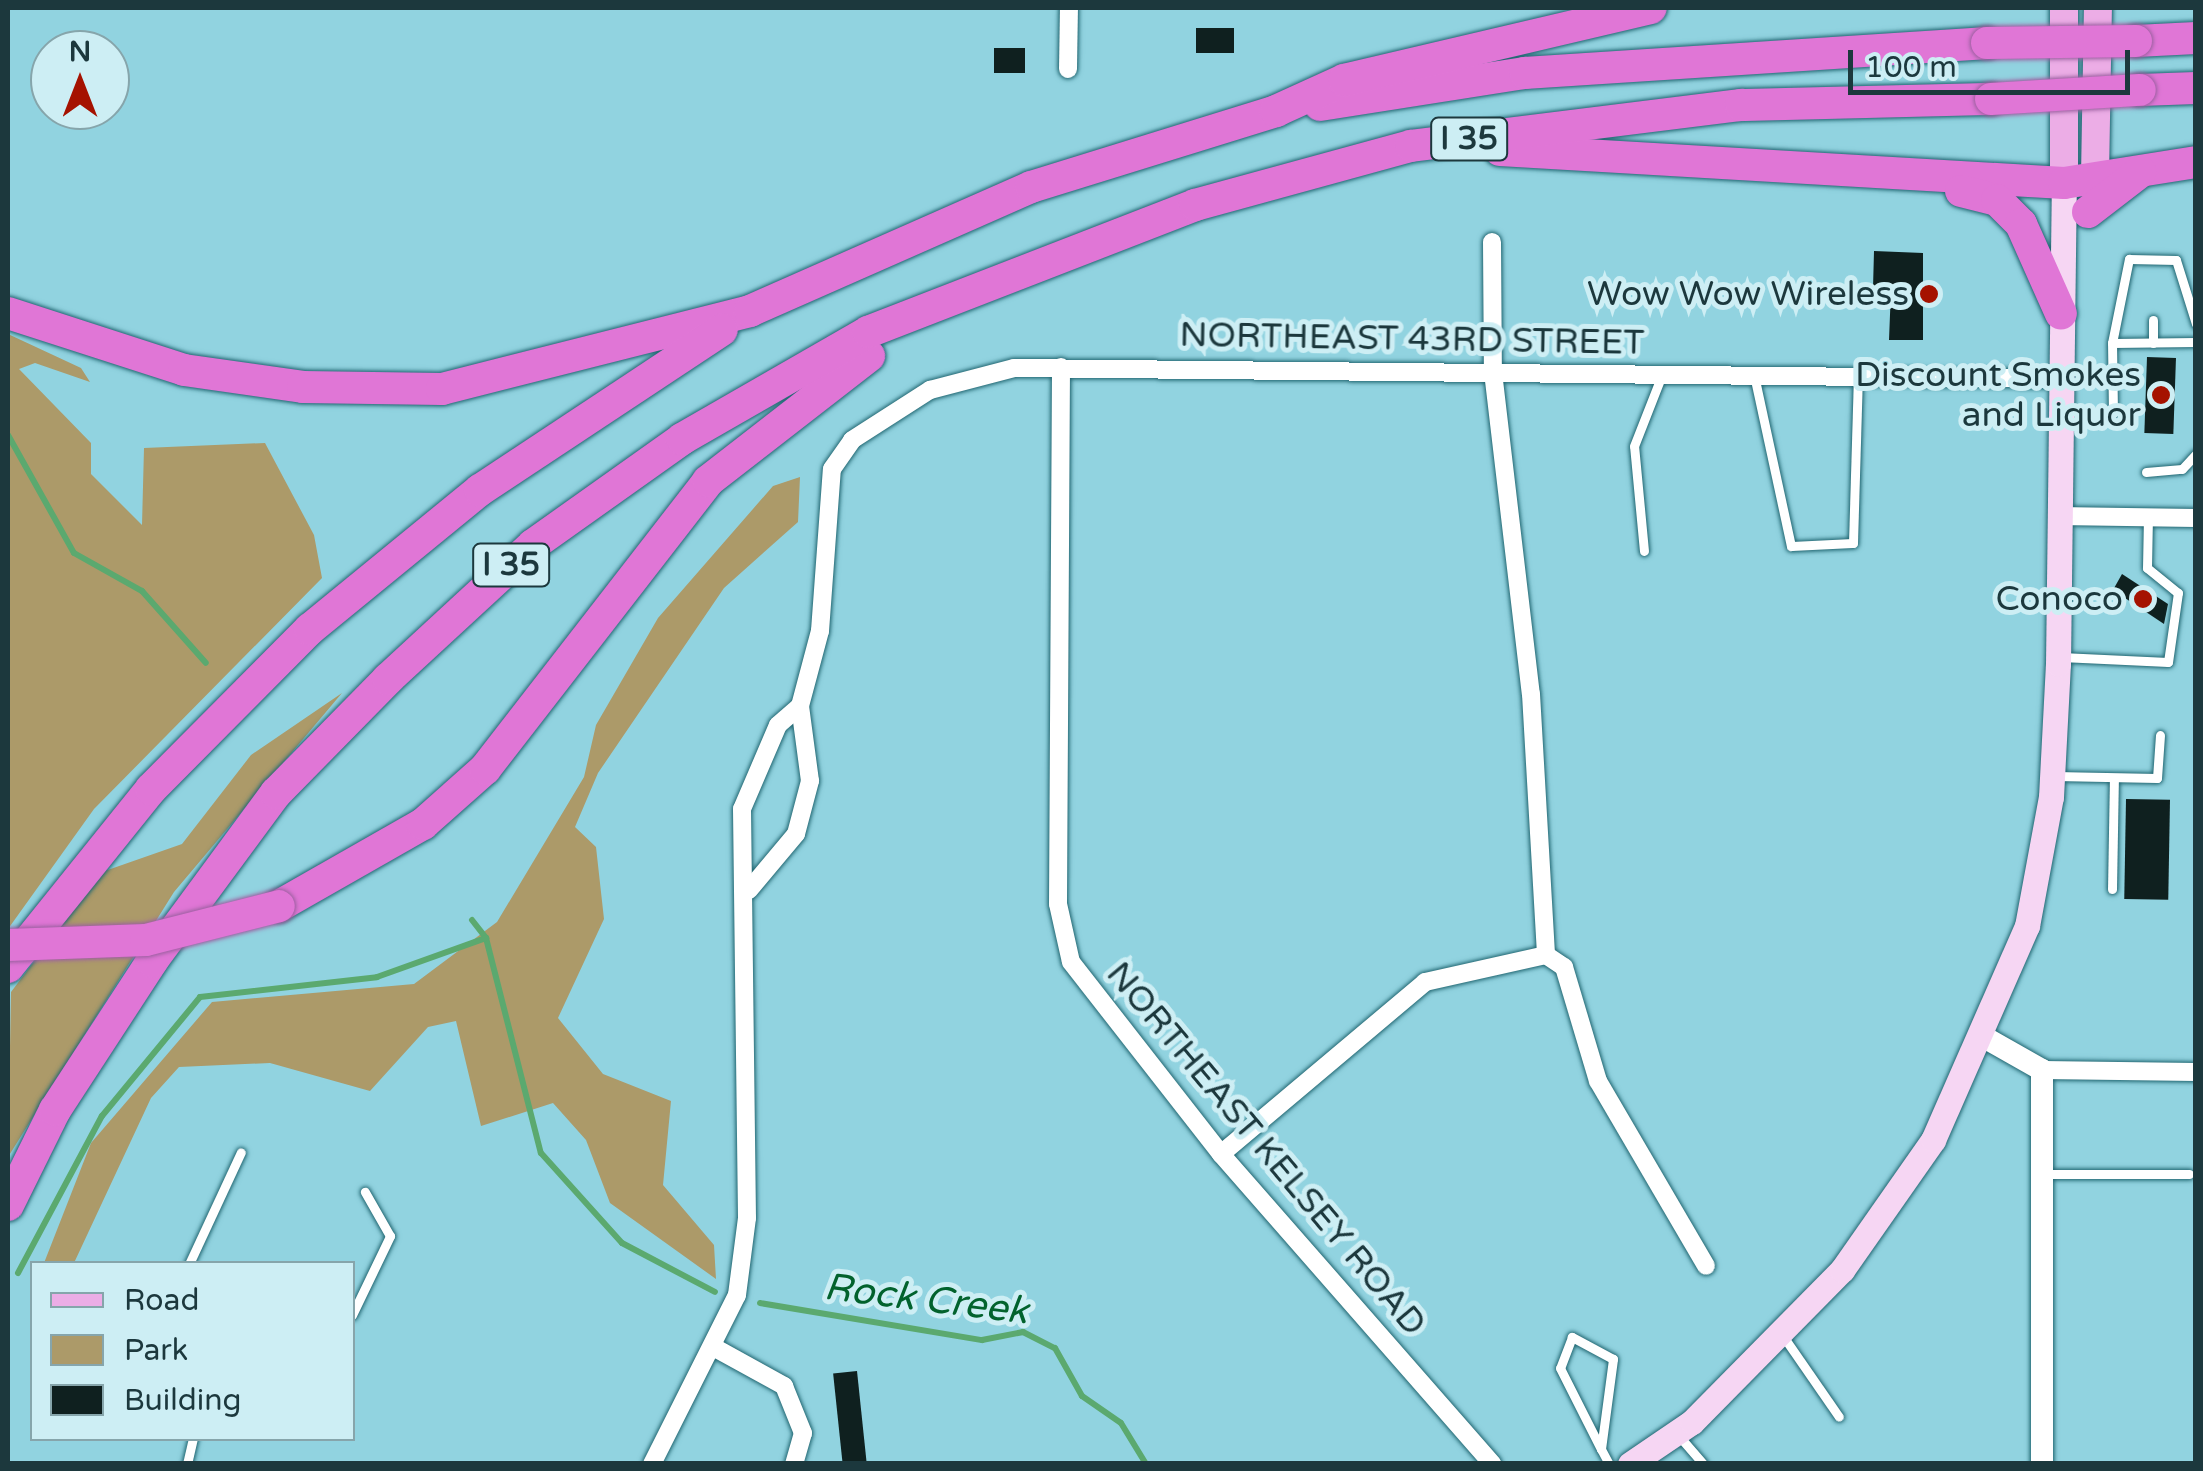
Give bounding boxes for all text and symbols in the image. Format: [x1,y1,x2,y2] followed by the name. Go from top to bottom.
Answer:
[30,30,130,130] north arrow
[1853,30,2136,92] scale bar
[69,35,91,69] text: N
[1865,49,1957,86] text: 100 m
[1429,112,1509,166] road number: I 35
[1587,273,1909,315] place label: Wow Wow Wireless
[1918,283,1940,305] marker: Wow Wow Wireless
[1179,314,1645,364] street label: NORTHEAST 43RD STREET
[1855,354,2141,436] place label: Discount Smokes and Liquor
[2150,384,2172,406] marker: Discount Smokes and Liquor
[471,538,551,592] road number: I 35
[1996,578,2123,620] place label: Conoco
[2132,588,2154,610] marker: Conoco
[1097,954,1435,1344] street label: NORTHEAST KELSEY ROAD
[30,1261,355,1441] legend
[822,1265,1030,1335] water label: Rock Creek
[124,1282,199,1319] text: Road
[124,1332,188,1369] text: Park
[124,1382,241,1419] text: Building

